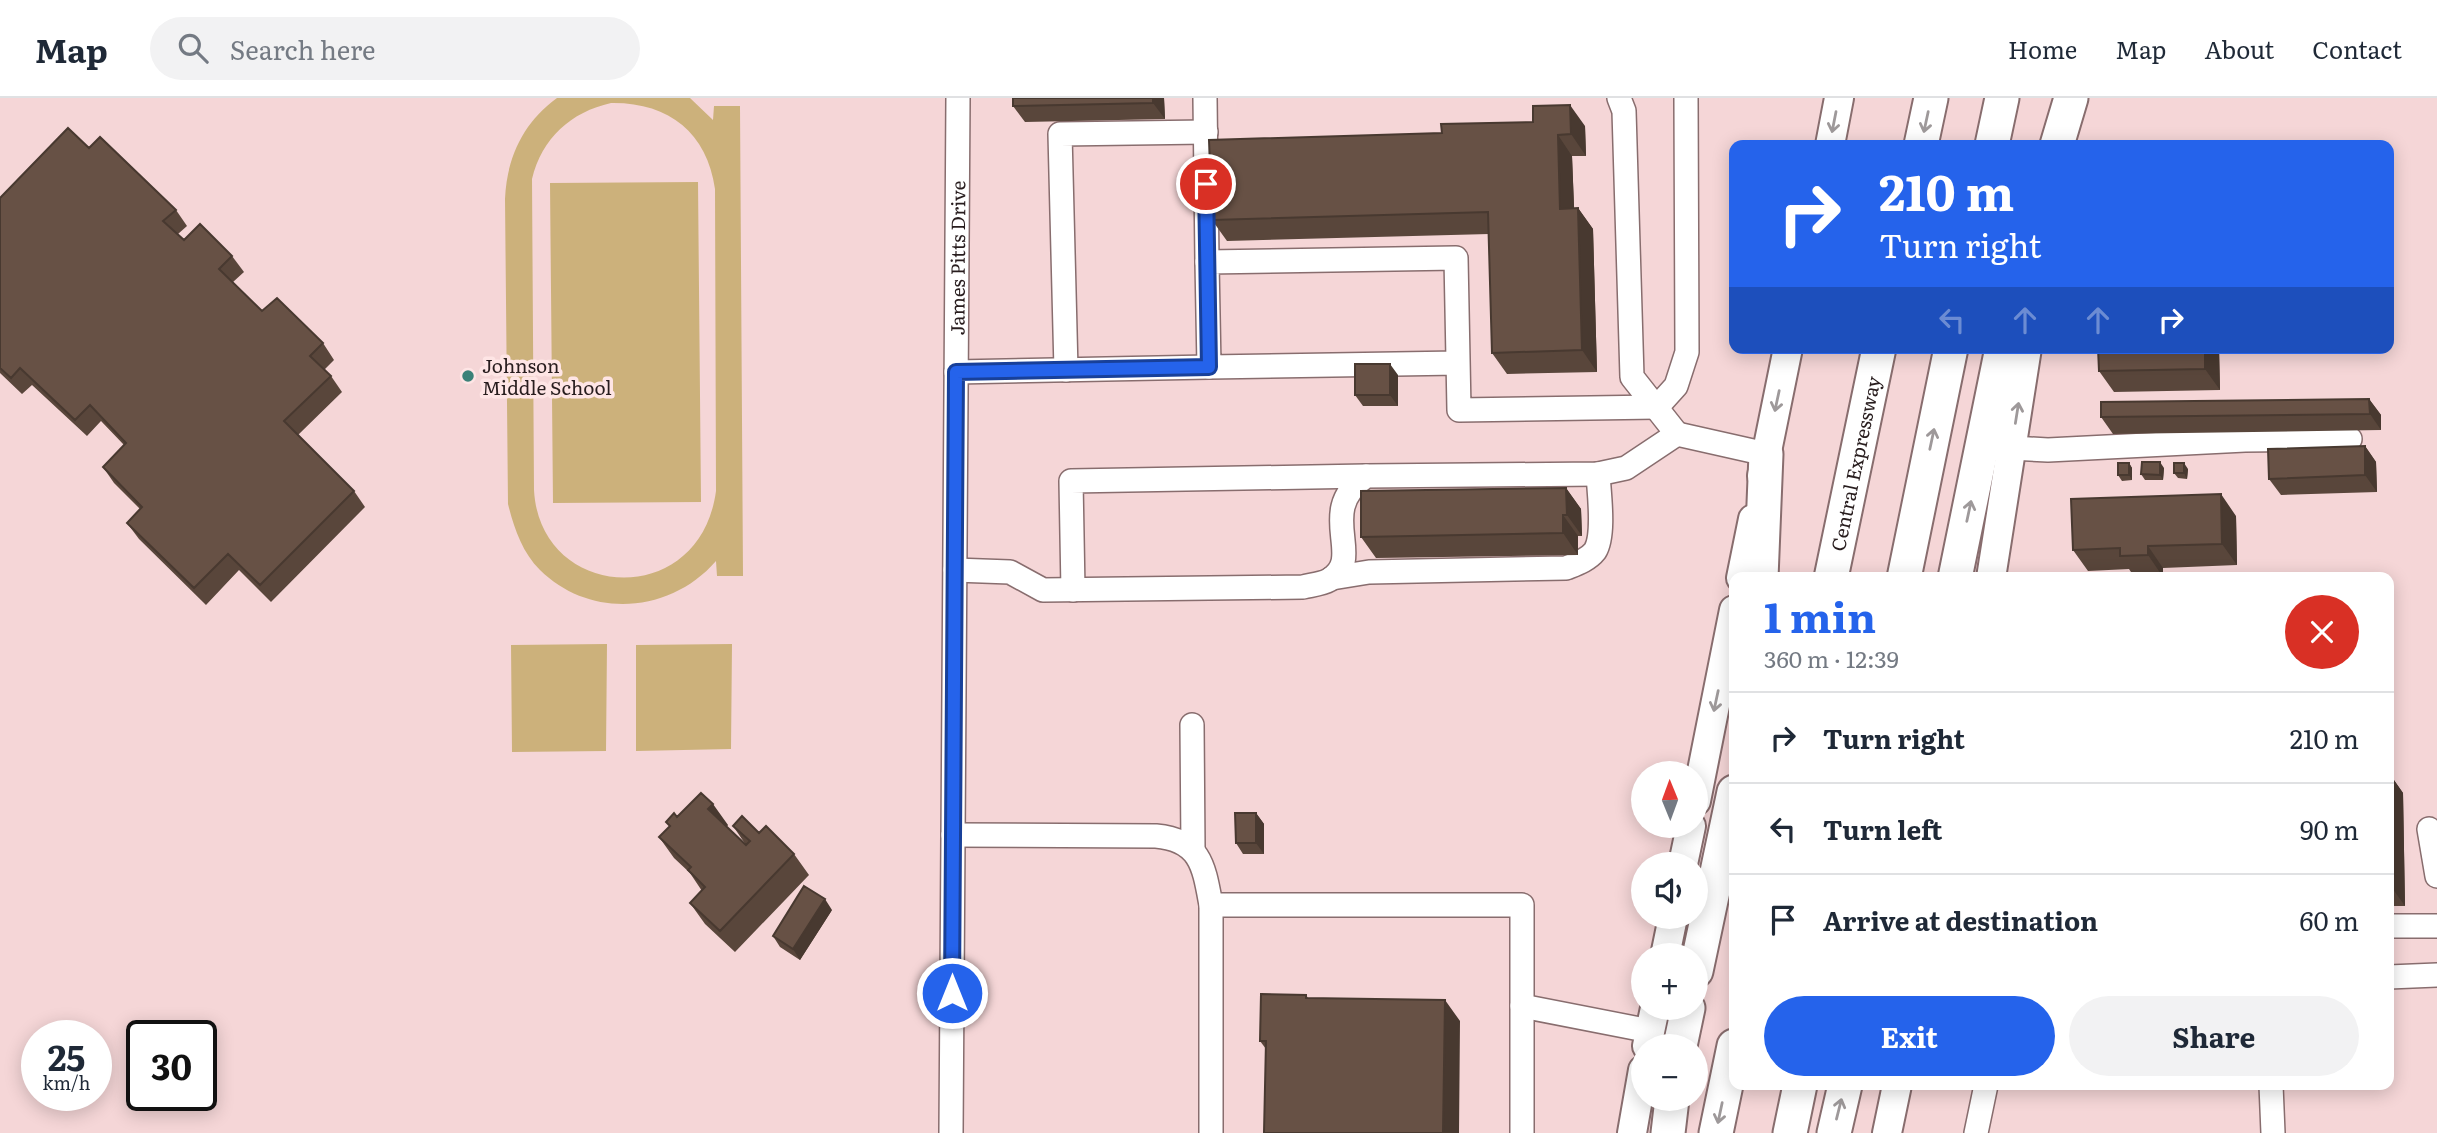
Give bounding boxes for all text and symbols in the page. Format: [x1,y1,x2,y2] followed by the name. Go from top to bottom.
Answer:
[150,17,640,80] search box
[35,24,108,73] text: Map
[174,29,212,67] icon: search
[230,29,376,68] text: Search here
[2008,31,2077,66] text: Home
[2115,31,2166,66] text: Map
[2204,31,2274,66] text: About
[2312,31,2402,66] text: Contact
[1827,110,1841,133] one-way arrow
[1918,110,1932,133] one-way arrow
[1879,153,2014,226] text: 210 m
[1176,154,1236,214] pin
[1187,165,1225,203] icon: arrive
[1764,168,1855,259] icon: right
[942,180,971,336] street label: James Pitts Drive
[1879,220,2041,268] text: Turn right
[1933,301,1971,339] icon: left
[2006,301,2044,339] icon: ahead
[2079,301,2117,339] icon: ahead
[2152,301,2190,339] icon: right
[482,351,612,401] place label: Johnson Middle School
[460,368,476,384] marker: Johnson Middle School
[1823,373,1887,553] street label: Central Expressway
[1770,389,1784,412] one-way arrow
[2010,402,2023,425] one-way arrow
[1926,428,1940,451] one-way arrow
[1962,500,1976,523] one-way arrow
[1764,584,1876,646] text: 1 min
[2285,595,2359,669] button: close
[1764,641,1899,675] text: 360 m · 12:39
[1708,689,1722,712] one-way arrow
[1823,718,1965,757] text: Turn right
[2290,718,2359,757] text: 210 m
[1764,719,1802,757] icon: right
[1631,761,1708,838] north arrow
[1631,761,1708,1111] map controls
[1823,809,1942,848] text: Turn left
[2300,809,2359,848] text: 90 m
[1764,810,1802,848] icon: left
[1631,852,1708,929] button: sound
[1823,900,2098,939] text: Arrive at destination
[2300,900,2359,939] text: 60 m
[1764,901,1802,939] icon: arrive
[1631,943,1708,1020] button: +
[915,956,989,1030] position arrow
[1764,996,2055,1076] button: Exit
[2069,996,2359,1076] button: Share
[126,1020,217,1111] speed limit sign: 30
[48,1030,85,1082] text: 25
[1631,1034,1708,1111] button: −
[43,1069,90,1096] text: km/h
[1833,1098,1847,1121] one-way arrow
[1713,1101,1727,1124] one-way arrow

